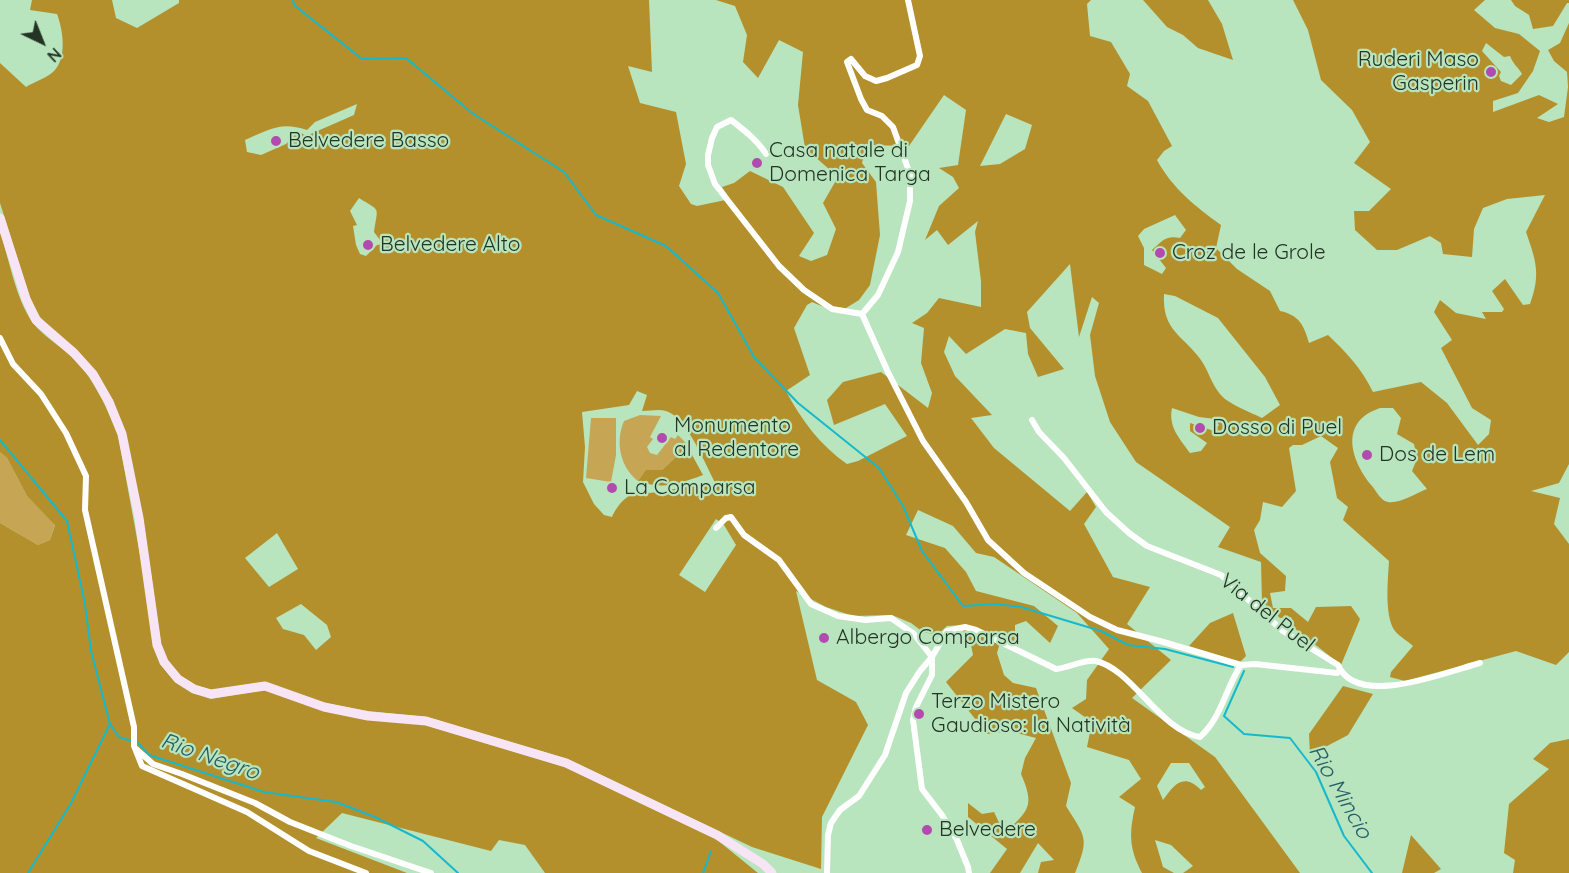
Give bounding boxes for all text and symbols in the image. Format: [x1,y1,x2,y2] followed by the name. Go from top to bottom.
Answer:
[12,12,72,72] north arrow
[43,44,65,66] text: N
[1358,47,1479,97] place label: Ruderi Maso Gasperin
[1484,65,1498,79] marker: Ruderi Maso Gasperin
[288,128,449,154] place label: Belvedere Basso
[269,134,283,148] marker: Belvedere Basso
[769,138,931,188] place label: Casa natale di Domenica Targa
[750,156,764,170] marker: Casa natale di Domenica Targa
[380,232,521,258] place label: Belvedere Alto
[361,238,375,252] marker: Belvedere Alto
[1172,240,1326,266] place label: Croz de le Grole
[1153,246,1167,260] marker: Croz de le Grole
[674,413,799,463] place label: Monumento al Redentore
[1212,415,1342,441] place label: Dosso di Puel
[1193,421,1207,435] marker: Dosso di Puel
[655,431,669,445] marker: Monumento al Redentore
[1379,442,1495,468] place label: Dos de Lem
[1360,448,1374,462] marker: Dos de Lem
[624,475,755,501] place label: La Comparsa
[605,481,619,495] marker: La Comparsa
[1215,568,1319,658] street label: Via del Puel
[836,625,1020,651] place label: Albergo Comparsa
[817,631,831,645] marker: Albergo Comparsa
[931,689,1131,739] place label: Terzo Mistero Gaudioso: la Natività
[912,707,926,721] marker: Terzo Mistero Gaudioso: la Natività
[157,728,263,786] water label: Rio Negro
[1303,740,1377,844] water label: Rio Mincio
[939,817,1036,843] place label: Belvedere
[920,823,934,837] marker: Belvedere

